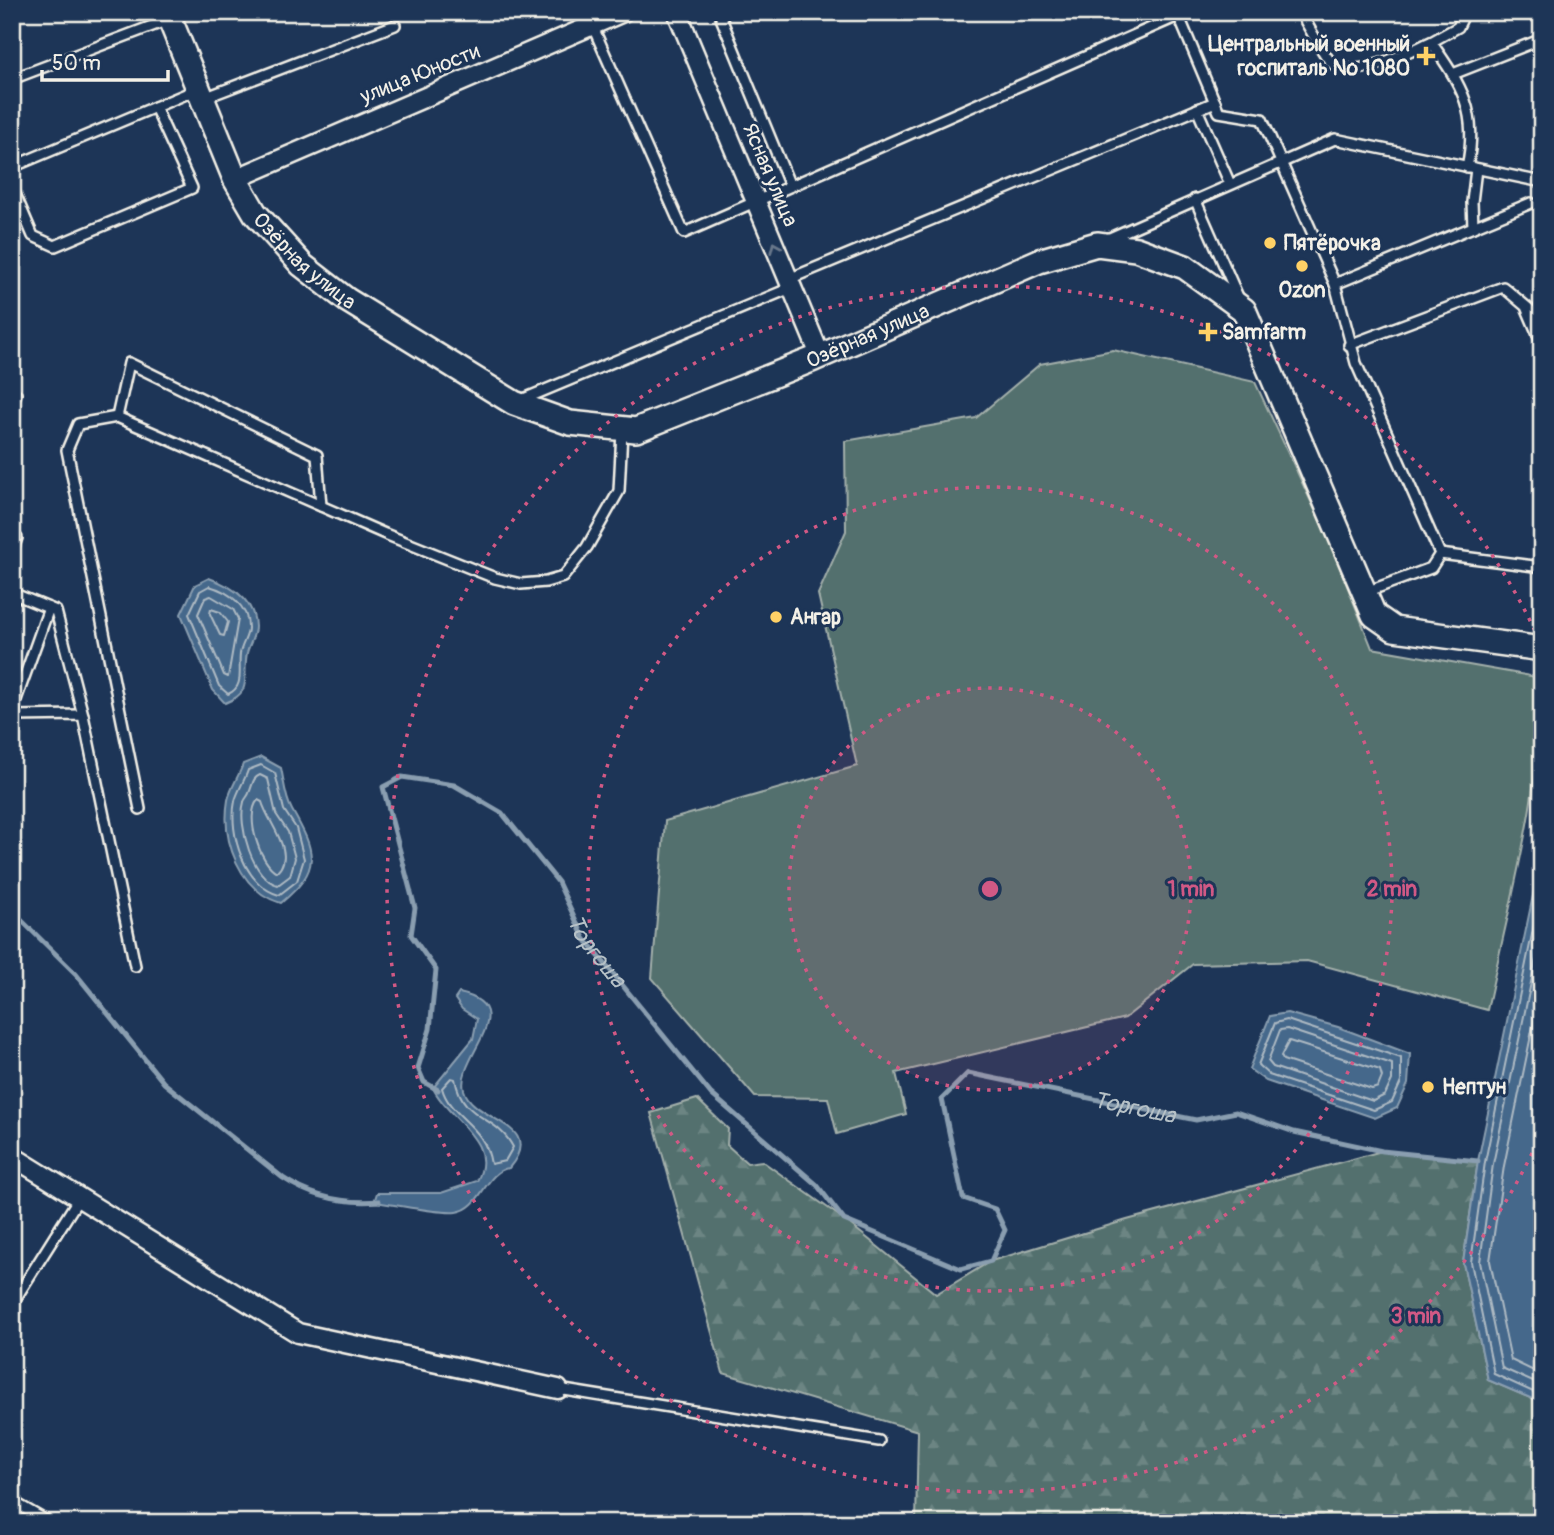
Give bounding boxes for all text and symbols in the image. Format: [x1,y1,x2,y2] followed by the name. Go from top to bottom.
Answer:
[1208,31,1410,82] place label: Центральный военный госпиталь № 1080
[42,38,168,82] scale bar
[355,38,484,111] street label: улица Юности
[1416,46,1436,66] marker: Центральный военный госпиталь № 1080
[52,50,101,77] text: 50 m
[736,119,804,231] street label: Ясная улица
[247,206,361,316] street label: Озёрная улица
[1284,230,1381,257] place label: Пятёрочка
[1262,235,1278,251] marker: Пятёрочка
[770,241,784,253] one-way arrow
[1294,258,1310,274] marker: Ozon
[1278,277,1326,304] place label: Ozon
[802,297,933,374] street label: Озёрная улица
[1222,319,1307,346] place label: Samfarm
[1200,324,1216,340] marker: Samfarm
[790,604,841,631] place label: Ангар
[768,609,784,625] marker: Ангар
[1168,876,1215,903] text: 1 min
[1367,876,1417,903] text: 2 min
[978,877,1002,901] centre of rings
[561,910,634,994] water label: Торгоша
[1442,1074,1506,1101] place label: Нептун
[1420,1079,1436,1095] marker: Нептун
[1091,1085,1179,1130] water label: Торгоша
[1391,1303,1441,1330] text: 3 min

